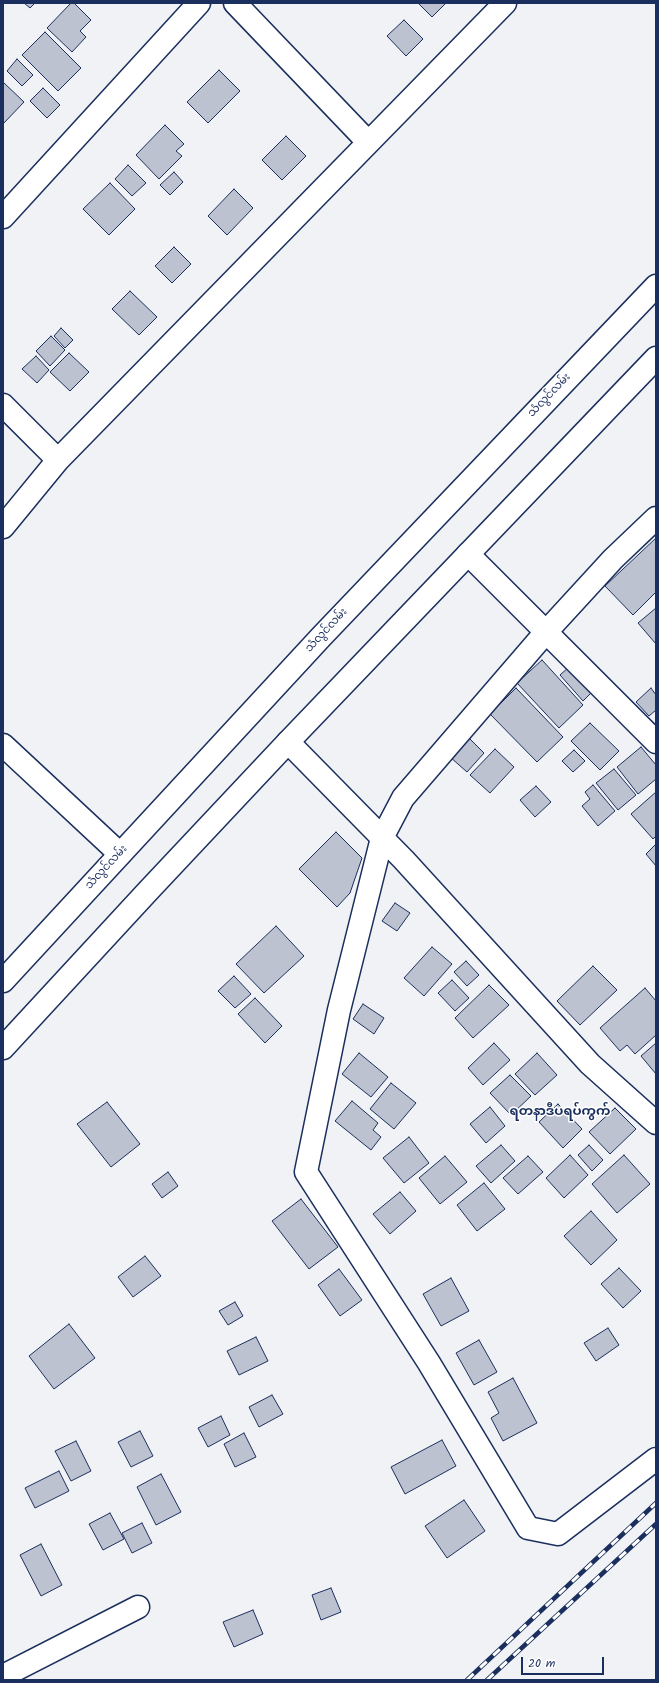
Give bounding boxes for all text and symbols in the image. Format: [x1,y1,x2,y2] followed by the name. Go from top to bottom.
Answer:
[526,371,574,421] street label: သံလွင်လမ်း
[303,606,351,656] street label: သံလွင်လမ်း
[83,843,131,893] street label: သံလွင်လမ်း
[510,1105,610,1121] district label: ရတနာဒီပရပ်ကွက်
[523,1649,606,1675] scale bar
[528,1654,555,1673] text: 20 m

